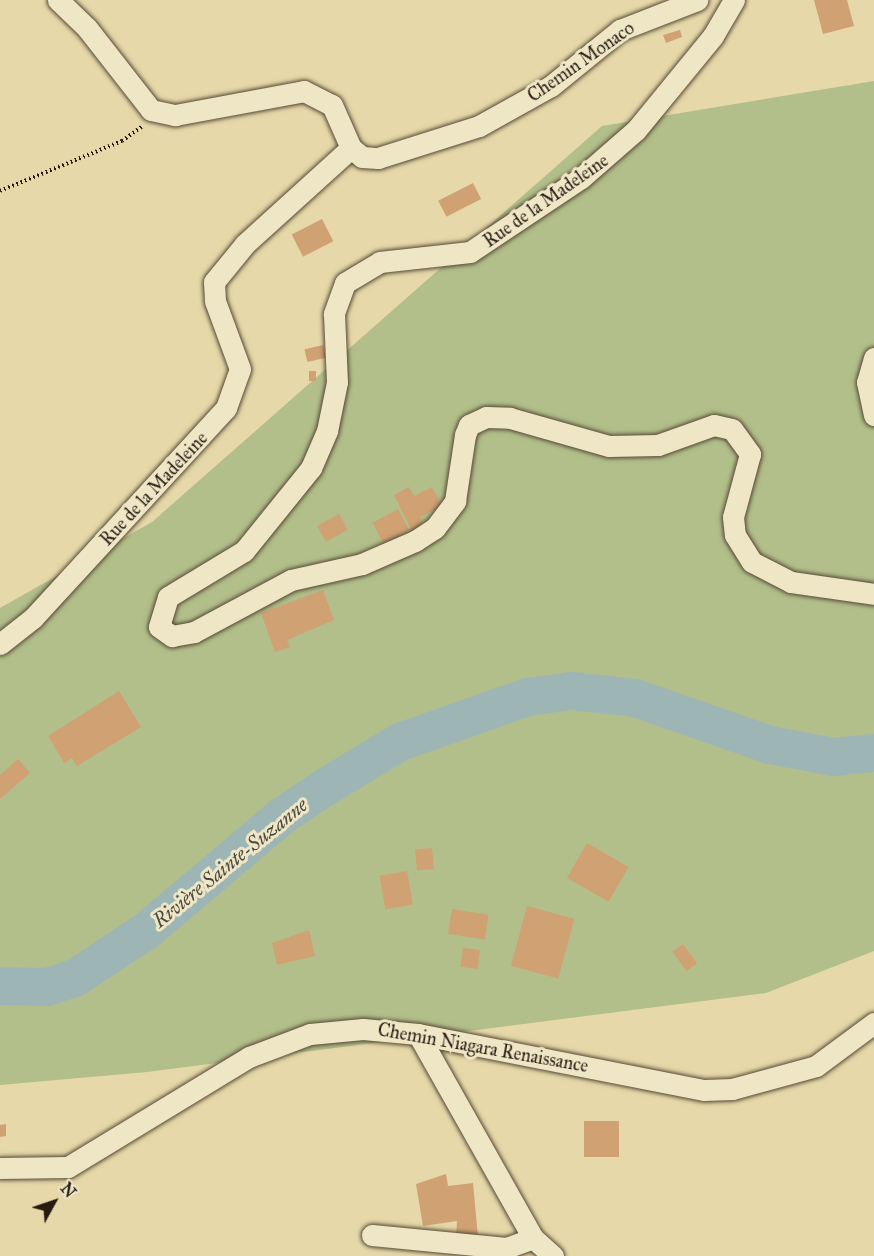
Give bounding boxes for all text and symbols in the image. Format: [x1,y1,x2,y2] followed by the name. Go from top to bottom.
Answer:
[524,17,638,107] street label: Chemin Monaco
[479,150,613,252] street label: Rue de la Madeleine
[96,428,212,550] street label: Rue de la Madeleine
[148,793,312,933] water label: Rivière Sainte-Suzanne
[376,1019,590,1077] street label: Chemin Niagara Renaissance
[24,1172,84,1232] north arrow
[57,1179,80,1201] text: N

